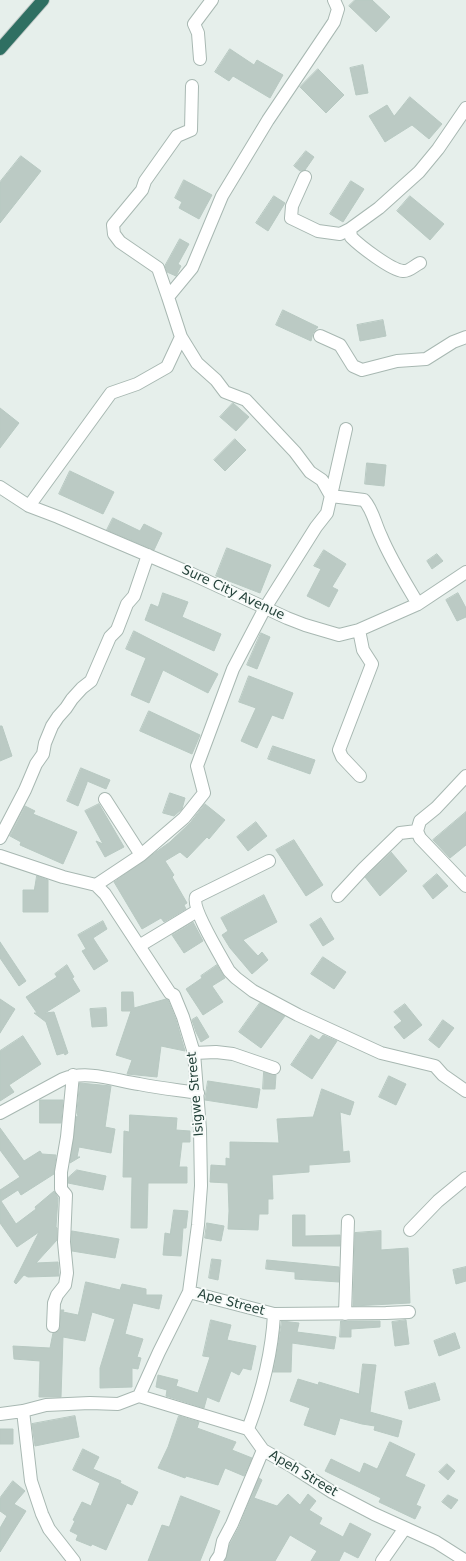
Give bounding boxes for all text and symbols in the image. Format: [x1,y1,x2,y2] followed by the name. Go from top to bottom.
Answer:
[179,562,287,624] street label: Sure City Avenue
[185,1051,207,1137] street label: Isigwe Street
[196,1287,266,1319] street label: Ape Street
[266,1447,340,1501] street label: Apeh Street

